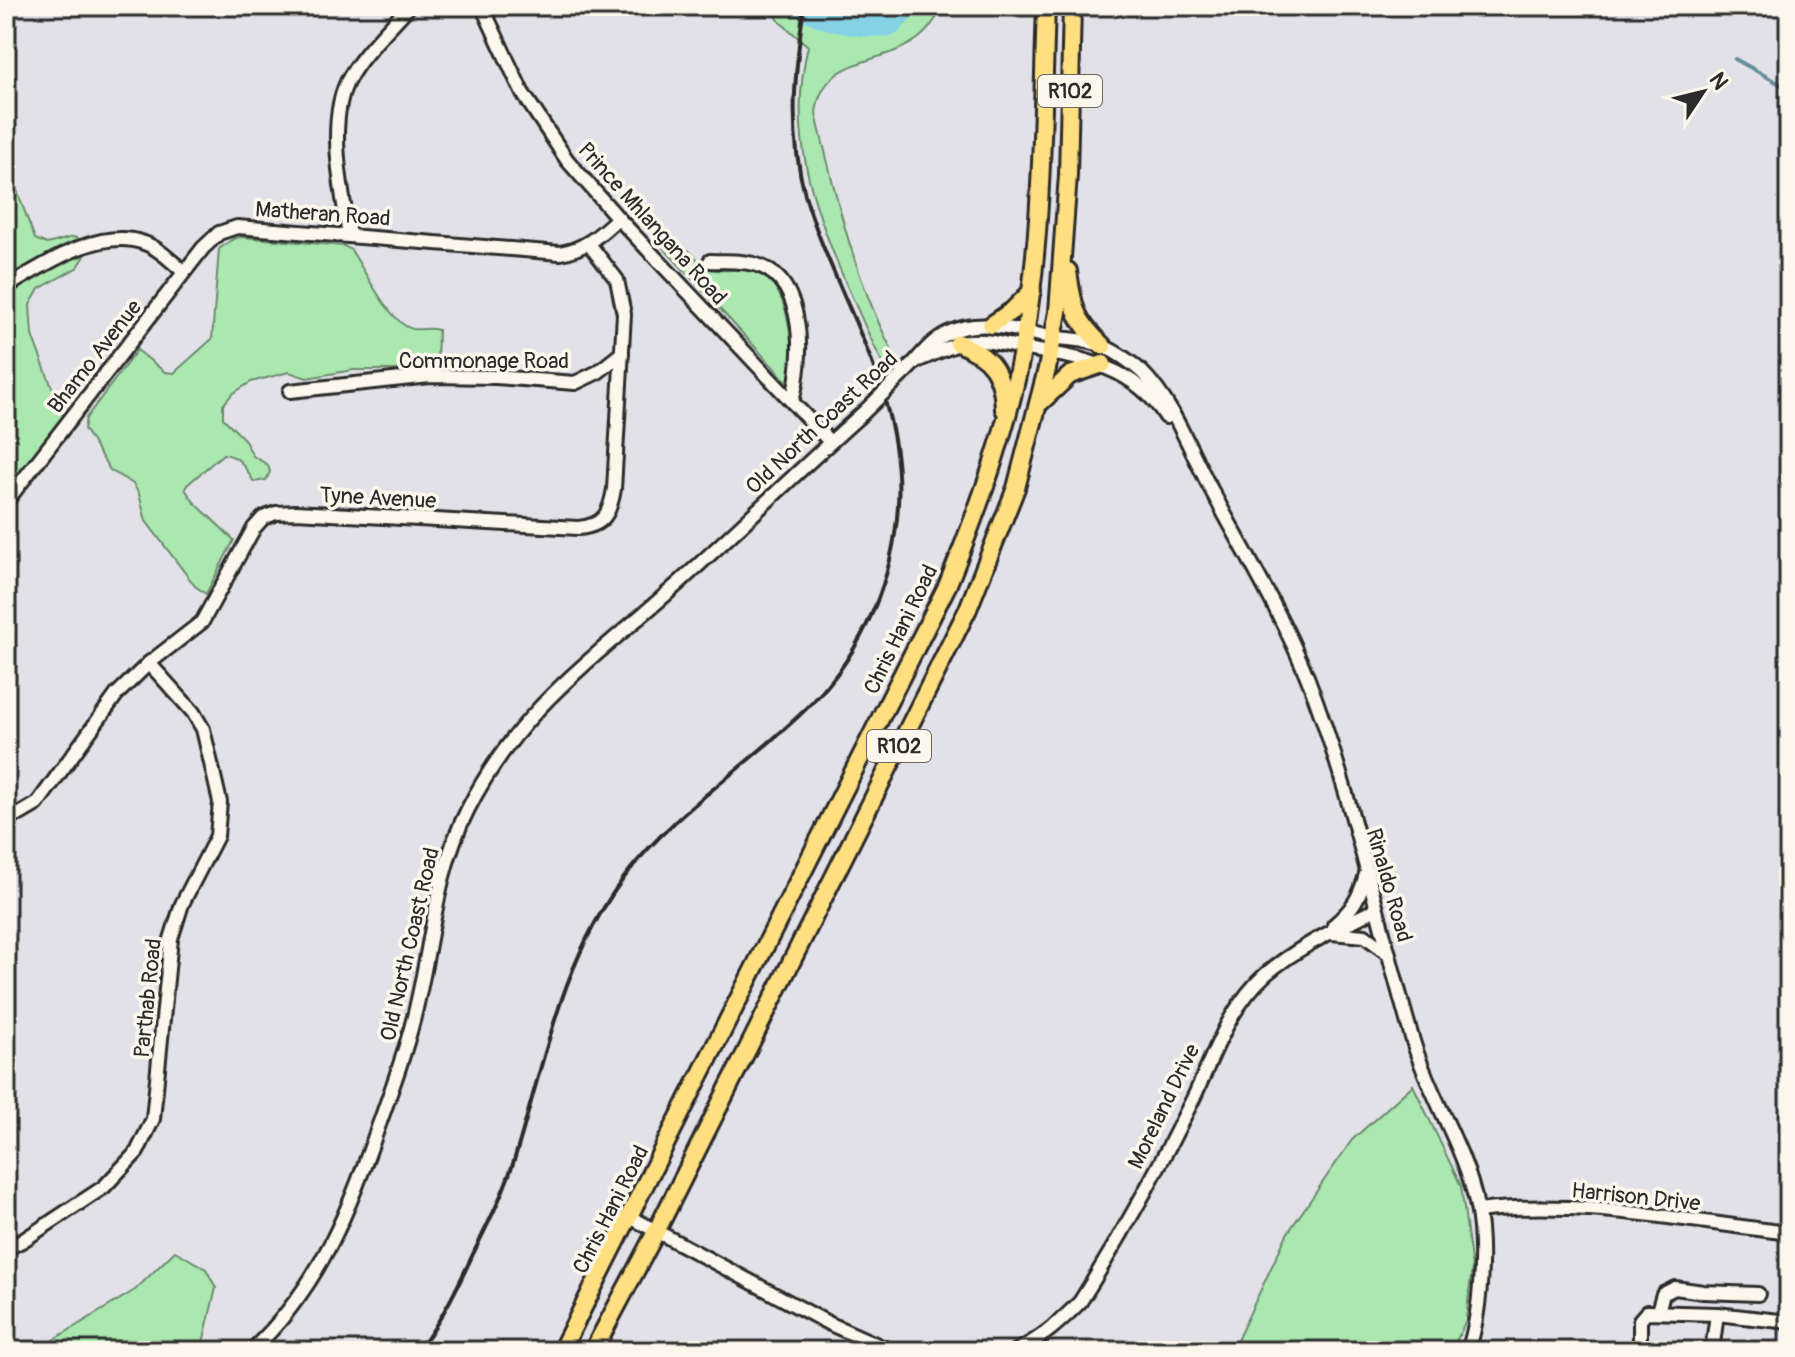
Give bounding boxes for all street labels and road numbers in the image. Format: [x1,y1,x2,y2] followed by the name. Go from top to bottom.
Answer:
[1038,75,1102,107] road number: R102
[572,136,733,311] street label: Prince Mhlangana Road
[254,195,392,233] street label: Matheran Road
[42,294,148,419] street label: Bhamo Avenue
[740,345,904,500] street label: Old North Coast Road
[399,347,569,375] street label: Commonage Road
[319,481,437,515] street label: Tyne Avenue
[858,560,944,699] street label: Chris Hani Road
[867,730,931,762] road number: R102
[1359,825,1419,945] street label: Rinaldo Road
[374,845,446,1044] street label: Old North Coast Road
[128,937,168,1059] street label: Parthab Road
[1122,1039,1206,1174] street label: Moreland Drive
[567,1141,655,1278] street label: Chris Hani Road
[1570,1176,1702,1218] street label: Harrison Drive

